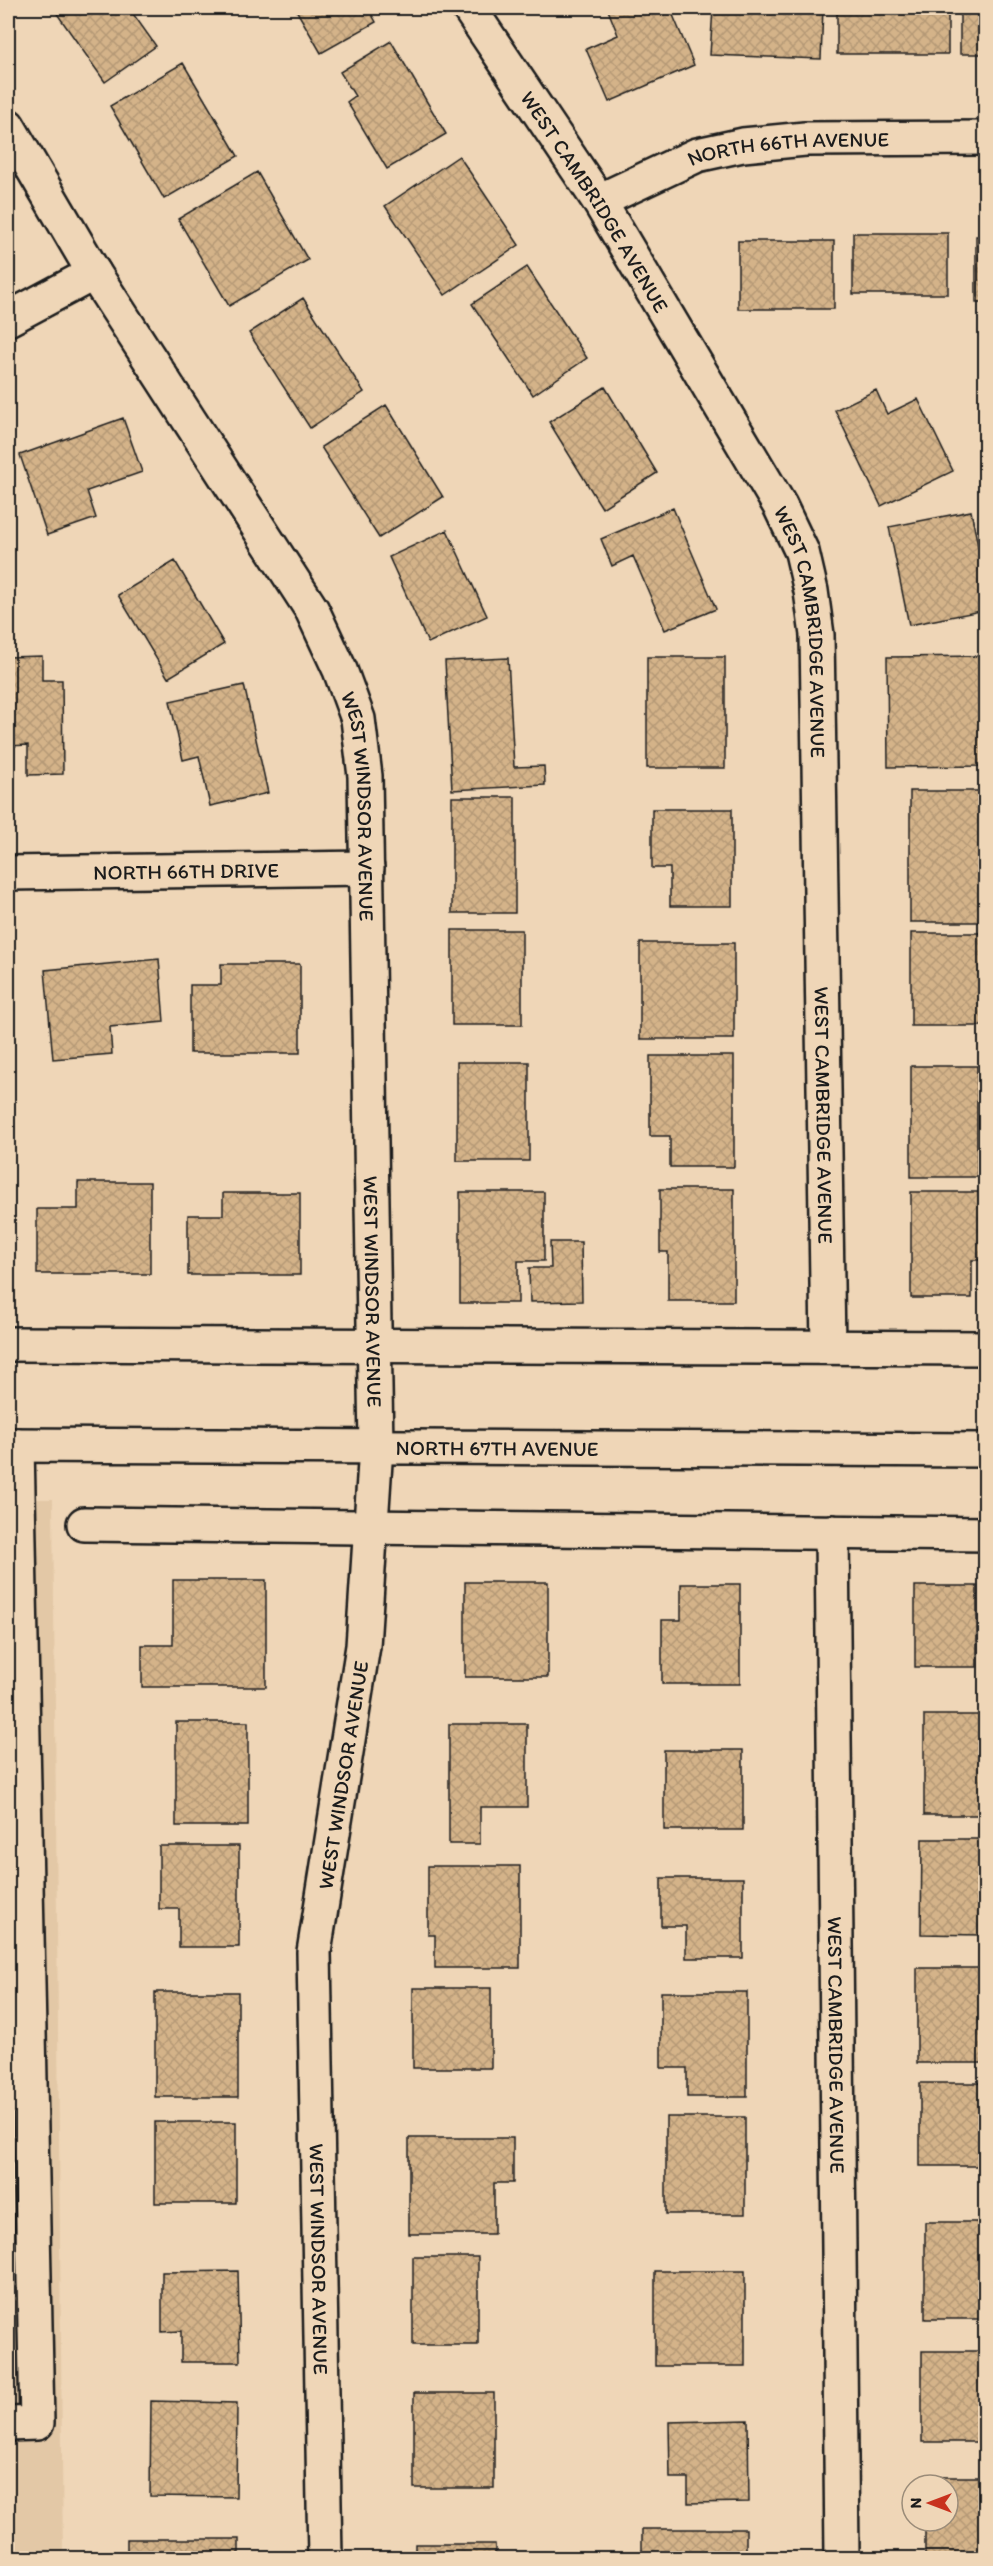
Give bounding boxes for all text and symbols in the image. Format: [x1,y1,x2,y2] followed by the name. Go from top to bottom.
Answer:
[516,86,675,317] street label: WEST CAMBRIDGE AVENUE
[683,126,889,171] street label: NORTH 66TH AVENUE
[769,501,831,758] street label: WEST CAMBRIDGE AVENUE
[336,688,380,921] street label: WEST WINDSOR AVENUE
[93,857,279,884] street label: NORTH 66TH DRIVE
[810,986,839,1244] street label: WEST CAMBRIDGE AVENUE
[359,1175,388,1407] street label: WEST WINDSOR AVENUE
[396,1434,598,1461] street label: NORTH 67TH AVENUE
[313,1659,373,1891] street label: WEST WINDSOR AVENUE
[823,1916,851,2174] street label: WEST CAMBRIDGE AVENUE
[305,2143,334,2375] street label: WEST WINDSOR AVENUE
[900,2473,960,2533] north arrow
[906,2498,925,2508] text: N

